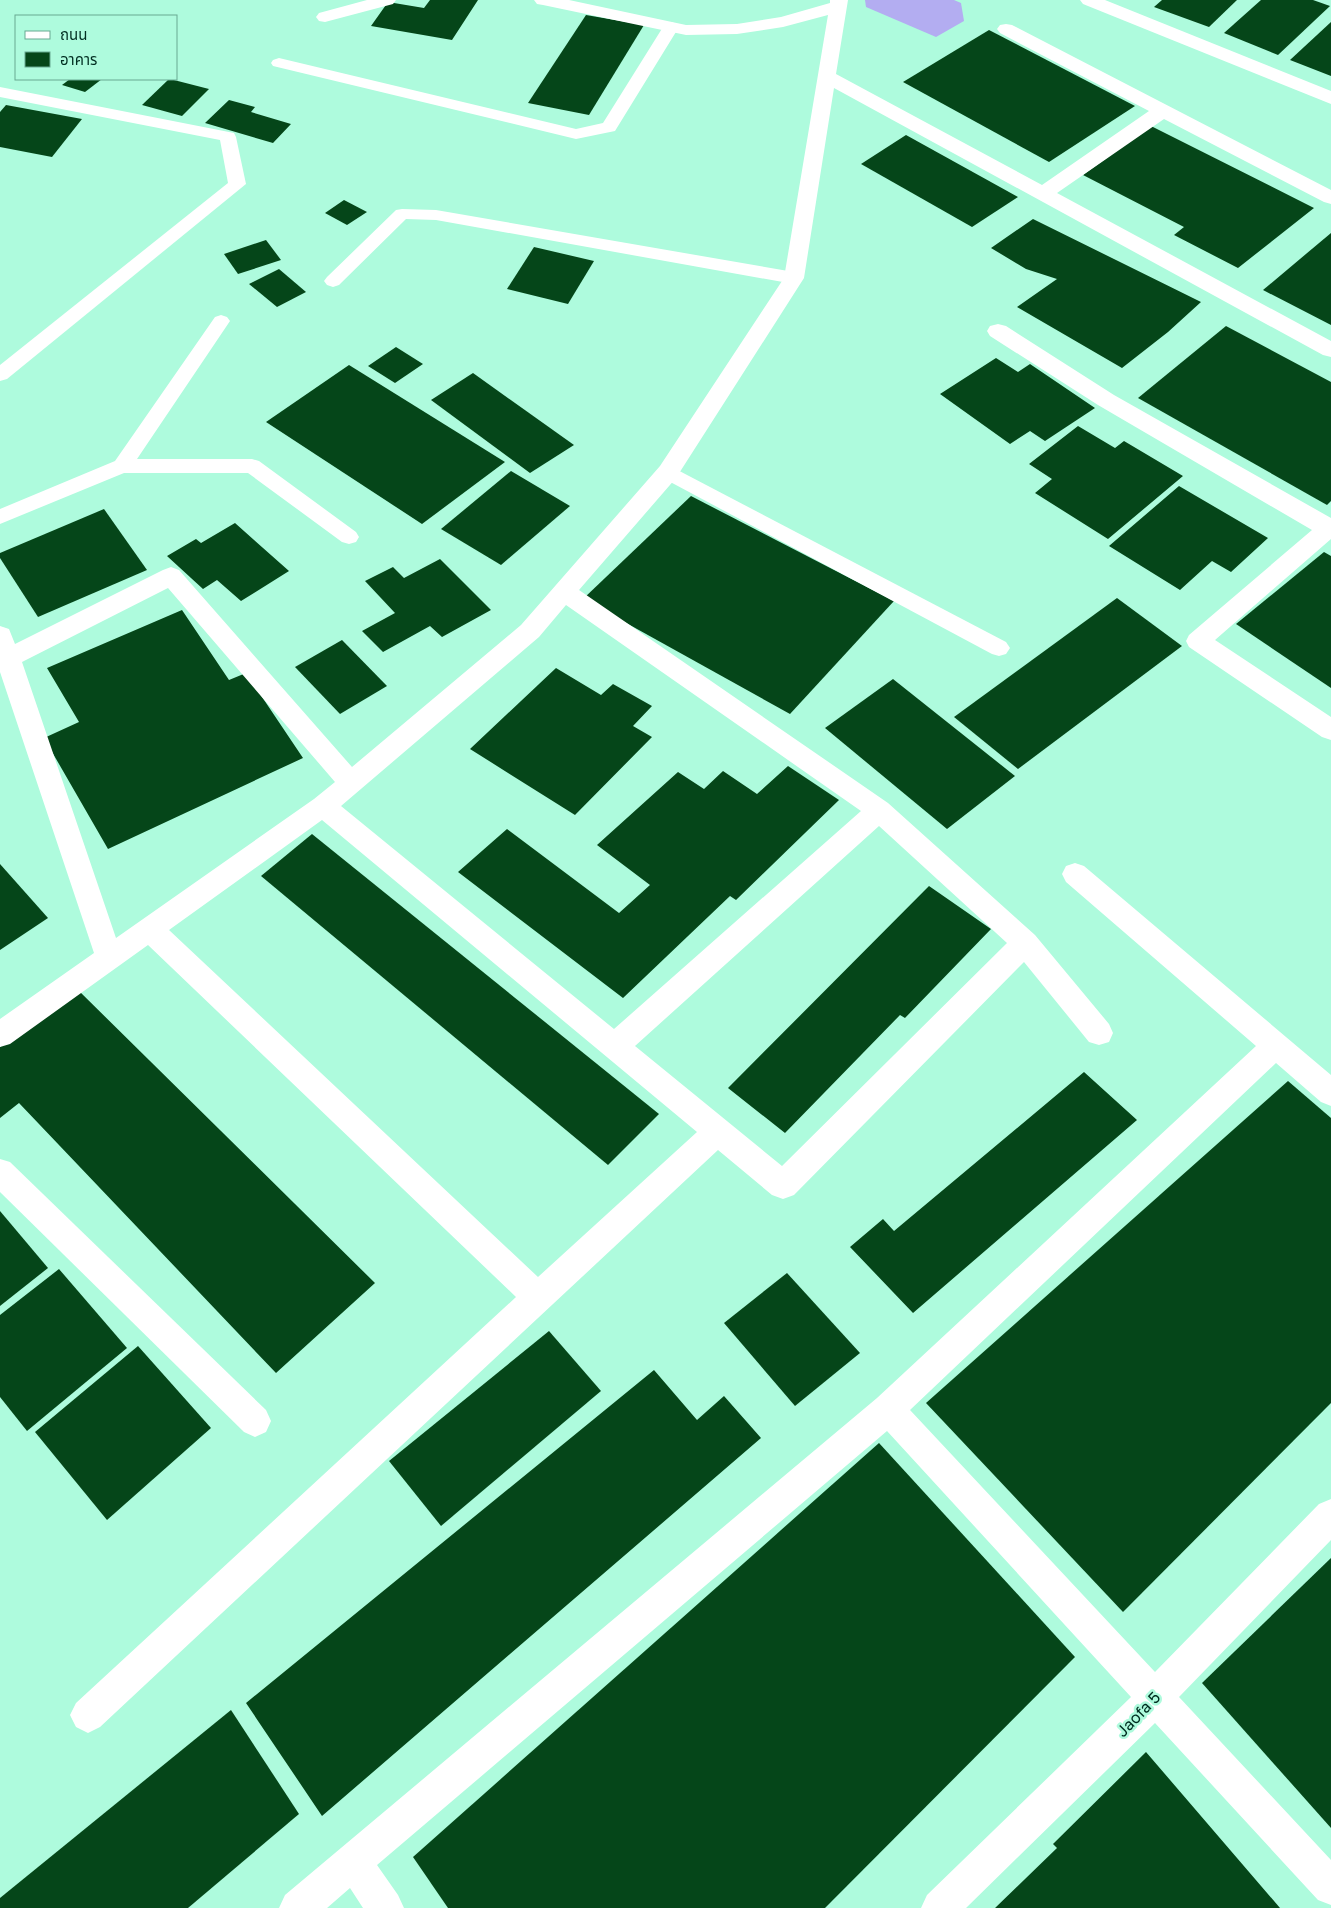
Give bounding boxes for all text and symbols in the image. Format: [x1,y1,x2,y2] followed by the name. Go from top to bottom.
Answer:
[15,15,178,80] legend
[60,25,87,43] text: ถนน
[60,50,97,68] text: อาคาร
[1112,1687,1164,1741] street label: Jaofa 5

